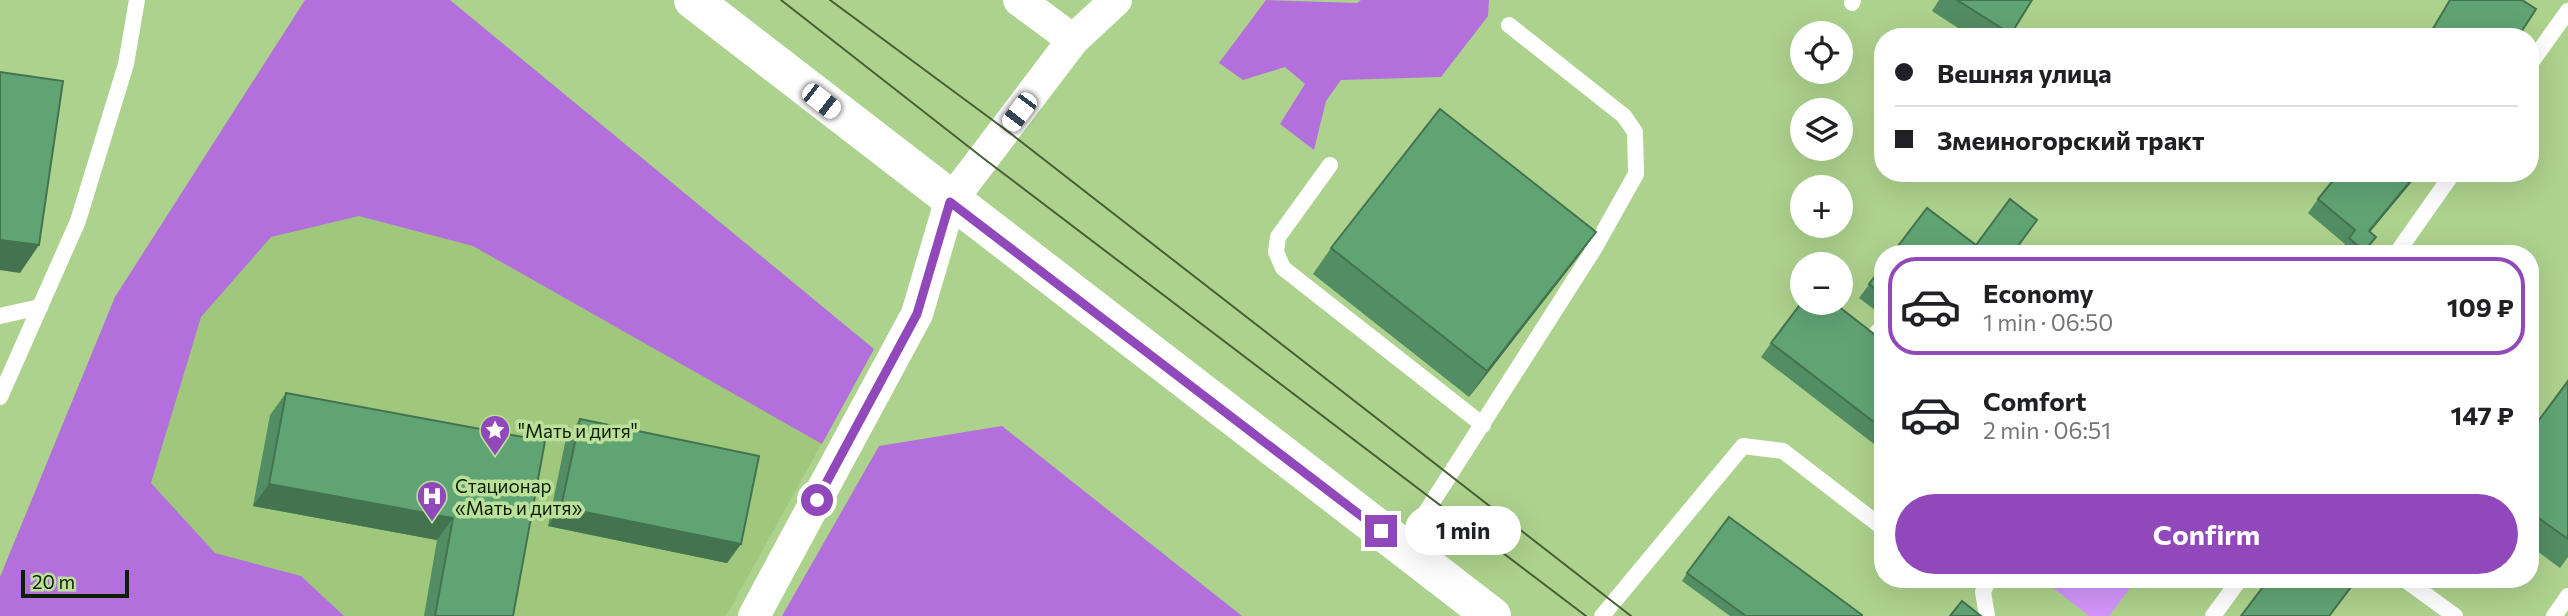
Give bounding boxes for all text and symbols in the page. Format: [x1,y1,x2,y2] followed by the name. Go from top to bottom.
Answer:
[1790,21,1853,315] map controls
[1790,21,1853,84] button: locate
[1937,57,2112,88] text: Вешняя улица
[798,80,845,122] car
[998,89,1041,135] car
[1790,98,1853,161] button: layers
[1937,124,2205,155] text: Змеиногорский тракт
[1790,175,1853,238] button: +
[1790,252,1853,315] button: −
[1899,275,1962,338] icon: car
[1983,277,2094,308] text: Economy
[2447,291,2514,322] text: 109 ₽
[1983,308,2113,336] text: 1 min · 06:50
[1899,383,1962,446] icon: car
[1983,385,2086,416] text: Comfort
[2450,399,2514,430] text: 147 ₽
[478,413,512,457] place icon: "Мать и дитя"
[1983,416,2111,444] text: 2 min · 06:51
[518,419,638,442] place label: "Мать и дитя"
[455,474,582,519] place label: Стационар «Мать и дитя»
[415,479,449,523] hospital icon: Стационар «Мать и дитя»
[801,484,833,516] route start
[1895,494,2518,574] button: Confirm
[1406,506,1521,556] callout: 1 min
[1365,515,1397,547] route end
[1436,516,1490,544] text: 1 min
[21,567,130,599] scale bar
[32,570,75,593] text: 20 m

